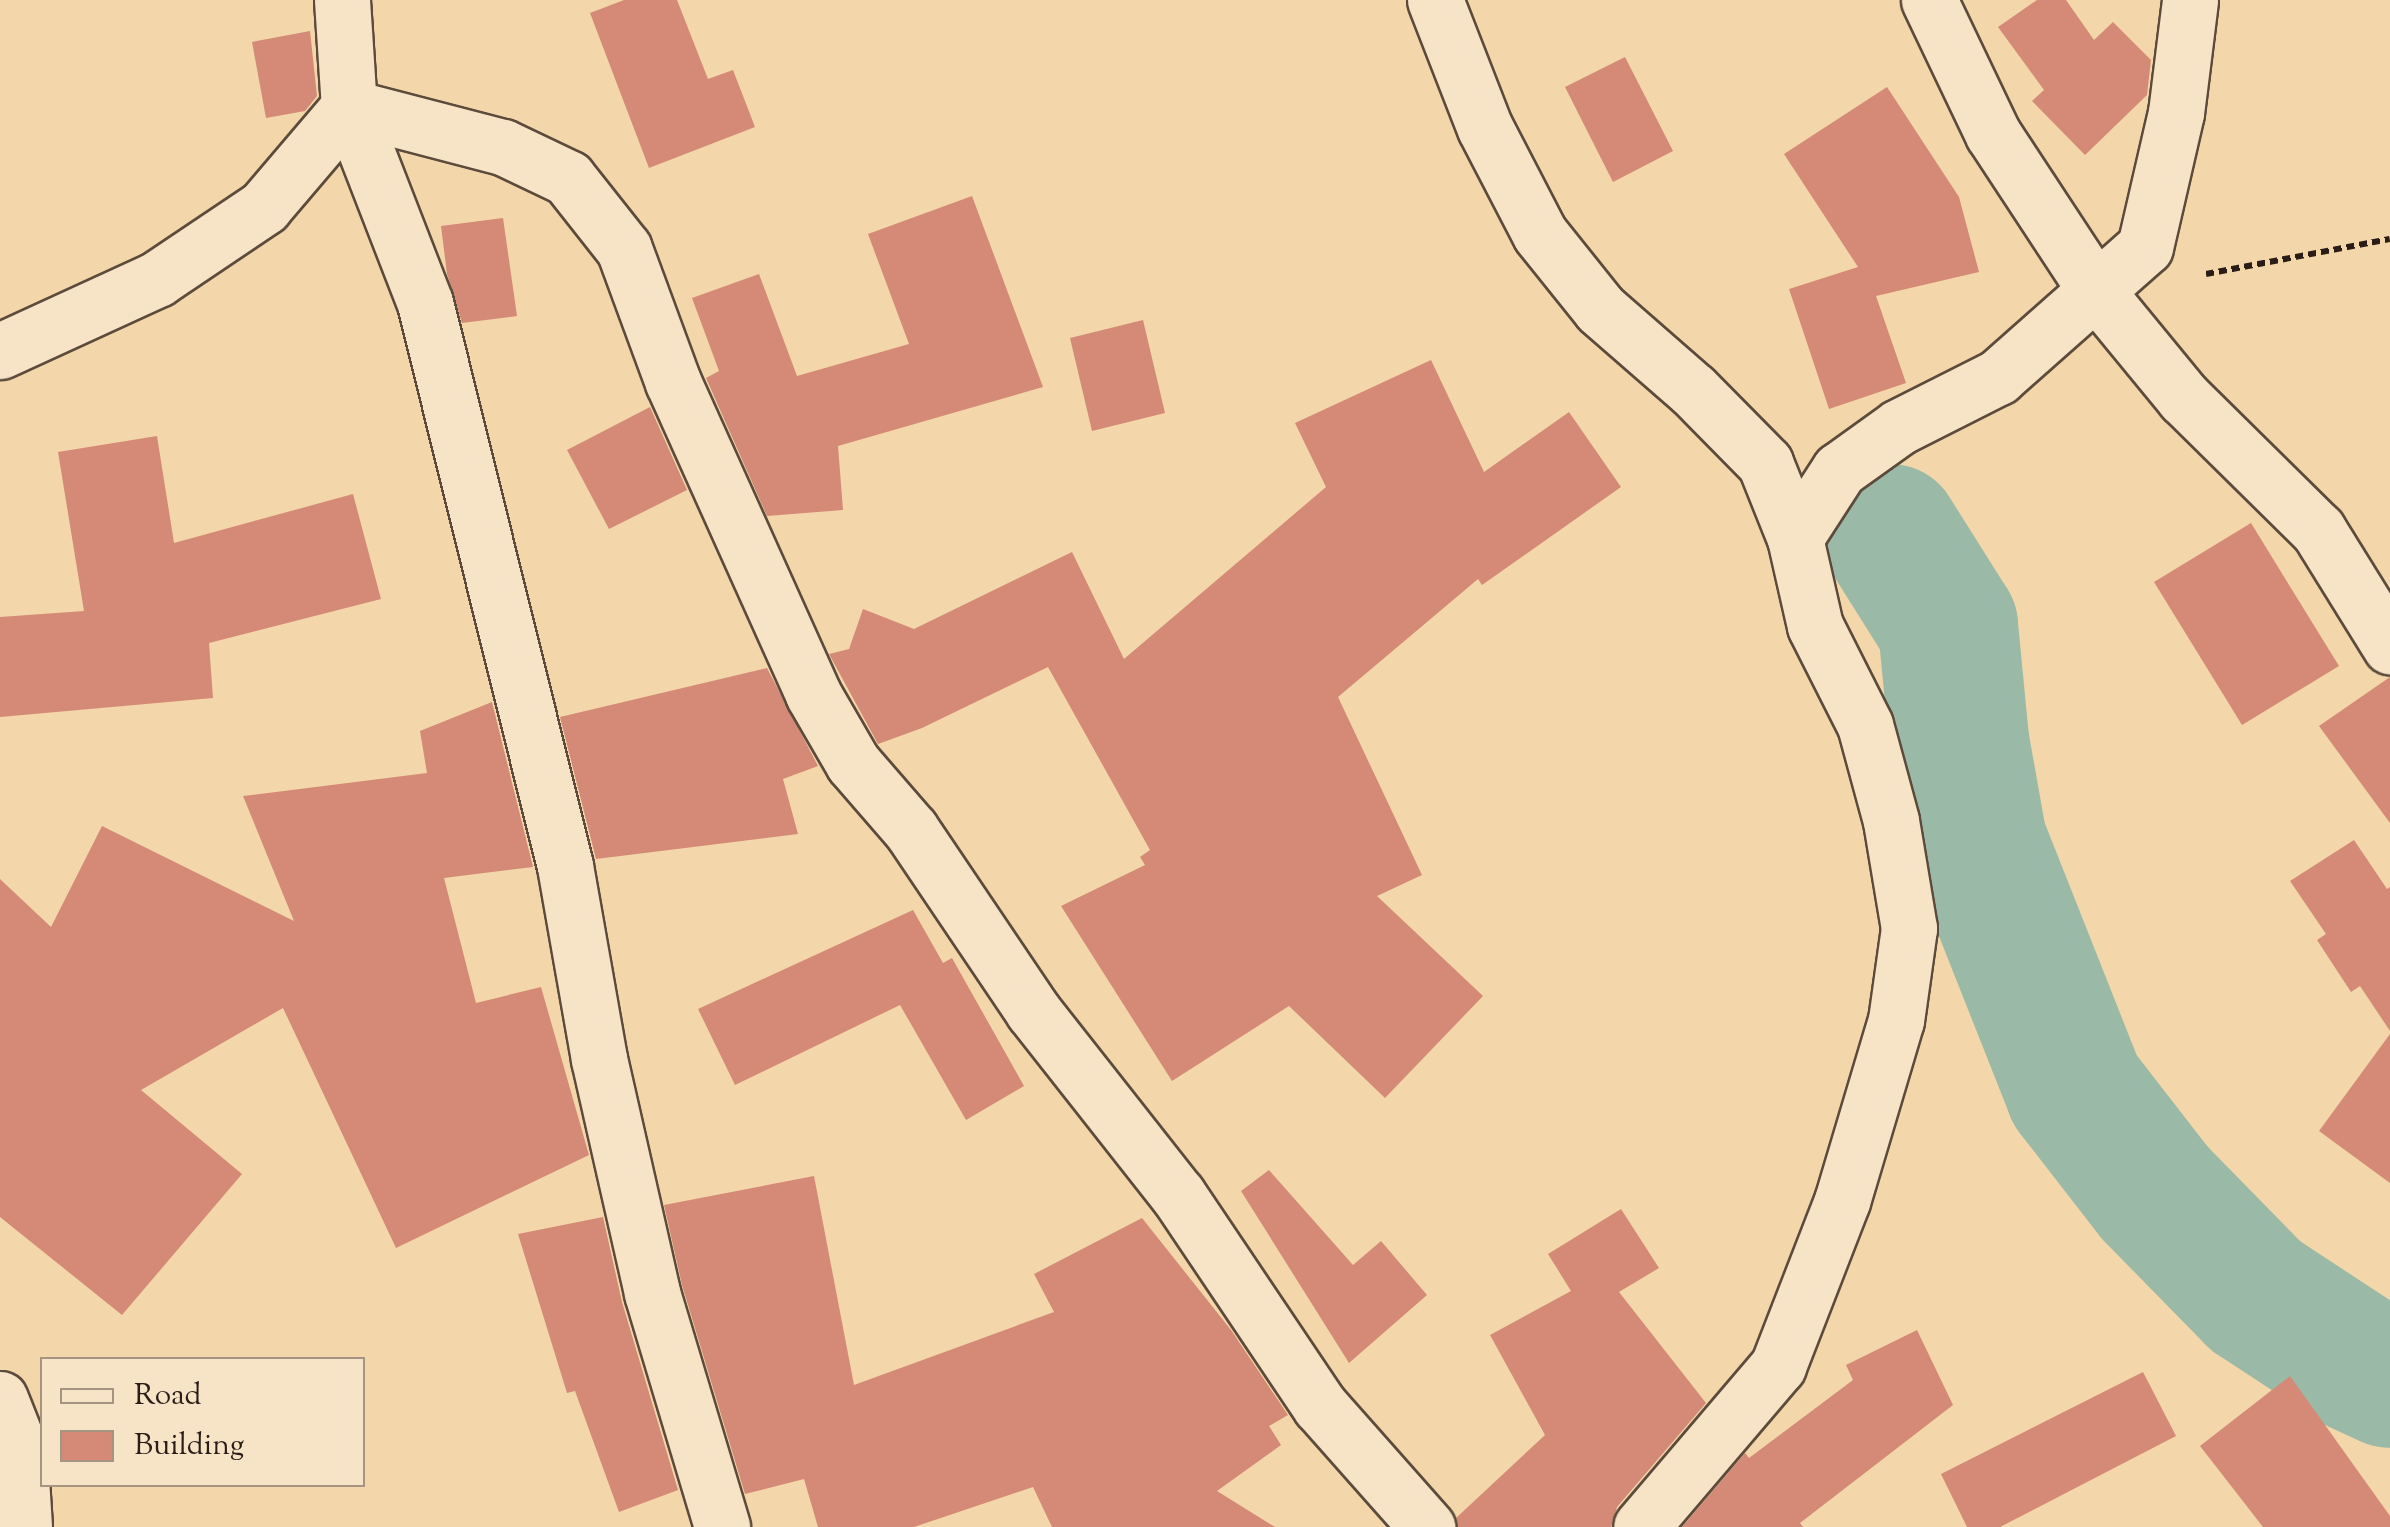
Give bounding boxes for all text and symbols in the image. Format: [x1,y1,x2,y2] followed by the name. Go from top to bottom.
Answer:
[40,1357,365,1487] legend
[134,1375,201,1418] text: Road
[134,1425,244,1468] text: Building

